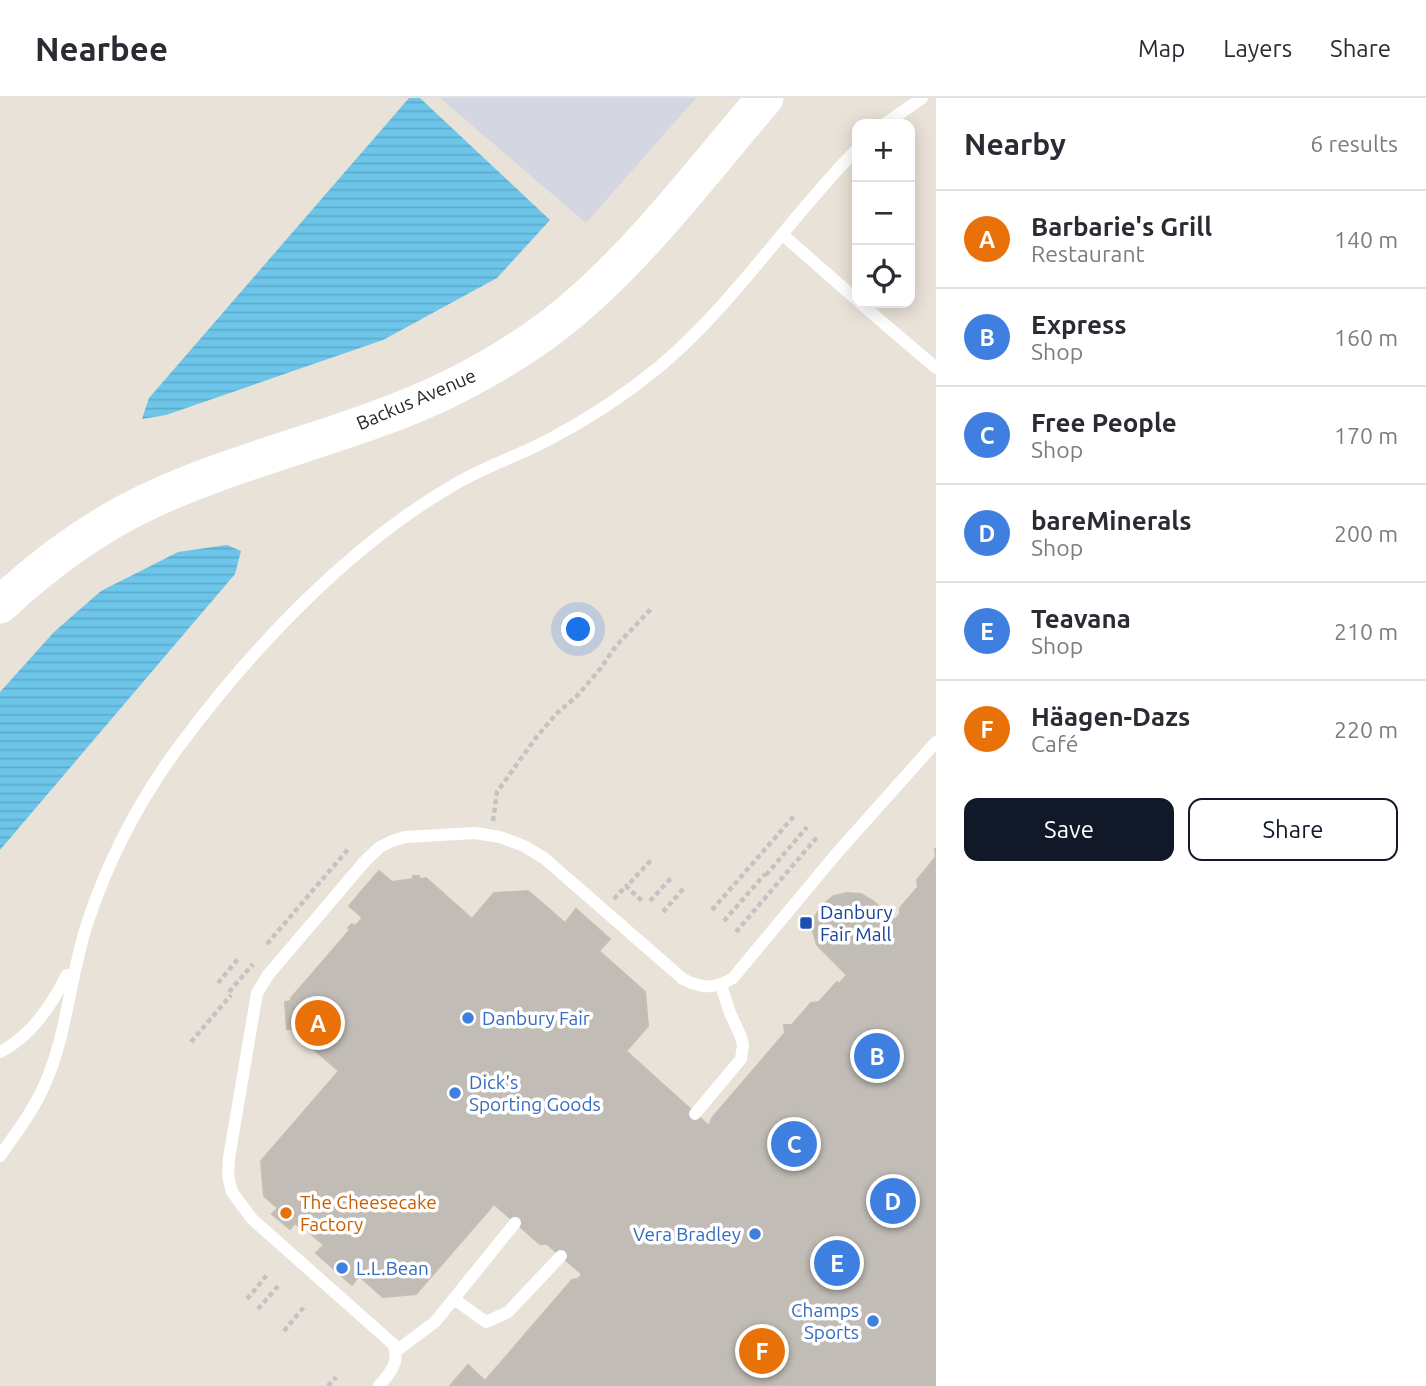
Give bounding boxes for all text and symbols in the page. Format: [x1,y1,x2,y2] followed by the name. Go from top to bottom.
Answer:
[35,30,168,67] text: Nearbee
[1138,35,1185,62] text: Map
[1223,35,1292,62] text: Layers
[1330,35,1391,62] text: Share
[852,119,915,308] map controls
[852,119,915,182] button: +
[964,127,1066,161] text: Nearby
[1310,131,1398,156] text: 6 results
[852,182,915,245] button: −
[1031,212,1212,241] text: Barbarie's Grill
[979,227,995,252] text: A
[1334,227,1398,252] text: 140 m
[1031,241,1145,266] text: Restaurant
[852,245,915,308] button: locate
[1031,310,1127,339] text: Express
[979,325,995,350] text: B
[1334,325,1398,350] text: 160 m
[1031,339,1083,364] text: Shop
[353,364,479,434] street label: Backus Avenue
[1031,408,1177,437] text: Free People
[980,423,994,448] text: C
[1334,423,1398,448] text: 170 m
[1031,437,1083,462] text: Shop
[1031,506,1191,535] text: bareMinerals
[979,521,995,546] text: D
[1334,521,1398,546] text: 200 m
[1031,535,1083,560] text: Shop
[1031,604,1131,633] text: Teavana
[561,612,595,646] your location
[980,619,994,644] text: E
[1334,619,1398,644] text: 210 m
[1031,633,1083,658] text: Shop
[1031,702,1190,731] text: Häagen-Dazs
[981,717,993,742] text: F
[1334,717,1398,742] text: 220 m
[1031,731,1078,756] text: Café
[964,798,1174,861] button: Save
[1188,798,1398,861] button: Share
[820,901,893,945] place label: Danbury Fair Mall
[798,915,814,931] marker: Danbury Fair Mall
[295,997,341,1049] pin: A
[482,1007,590,1029] place label: Danbury Fair
[460,1010,476,1026] marker: Danbury Fair
[854,1030,900,1082] pin: B
[469,1071,601,1115] place label: Dick's Sporting Goods
[447,1085,463,1101] marker: Dick's Sporting Goods
[771,1118,817,1170] pin: C
[870,1175,916,1227] pin: D
[300,1191,437,1235] place label: The Cheesecake Factory
[278,1205,294,1221] marker: The Cheesecake Factory
[633,1223,741,1245] place label: Vera Bradley
[747,1226,763,1242] marker: Vera Bradley
[814,1237,860,1289] pin: E
[356,1257,429,1279] place label: L.L.Bean
[334,1260,350,1276] marker: L.L.Bean
[791,1299,859,1343] place label: Champs Sports
[865,1313,881,1329] marker: Champs Sports
[739,1325,785,1377] pin: F

